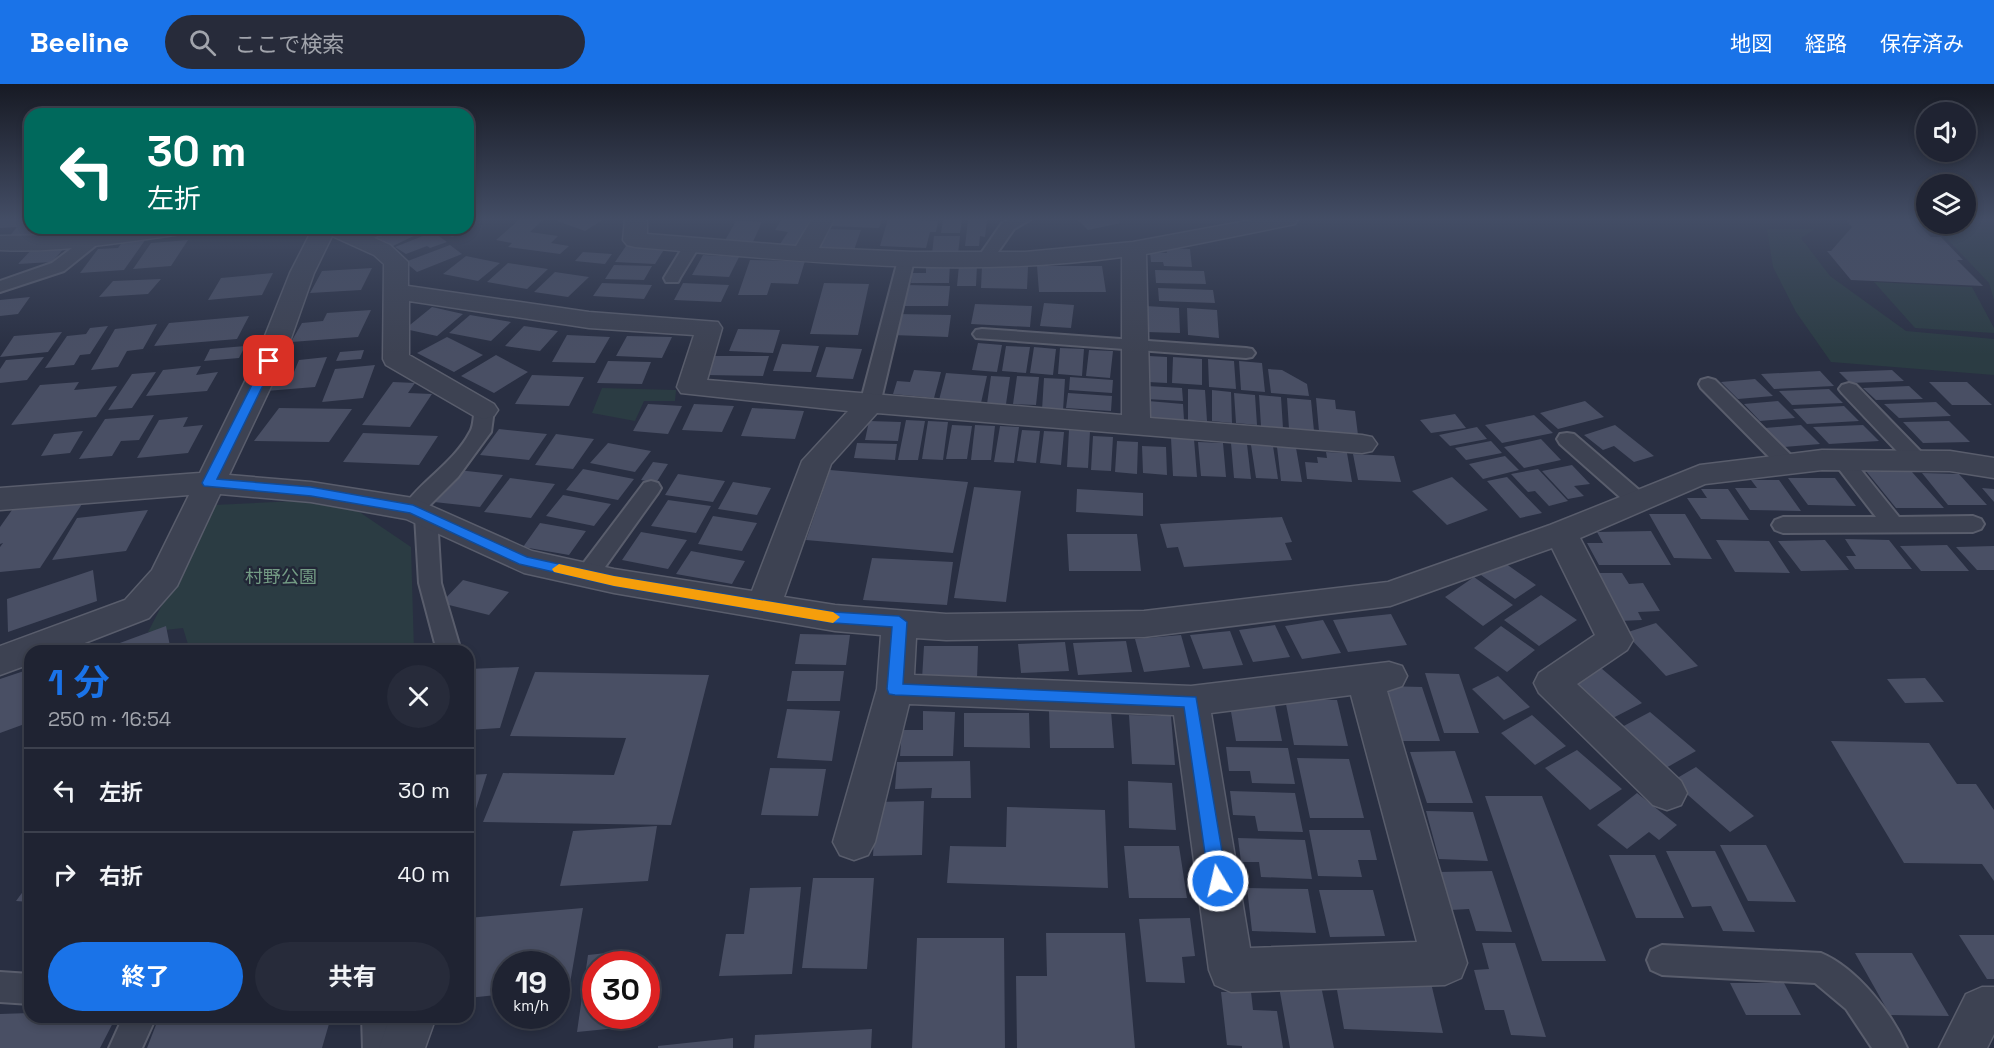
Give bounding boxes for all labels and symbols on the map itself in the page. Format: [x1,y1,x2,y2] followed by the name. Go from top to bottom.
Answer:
[243,335,294,386] pin
[245,565,317,588] park label: 村野公園
[1186,849,1250,913] position arrow
[582,951,660,1029] speed limit sign: 30

